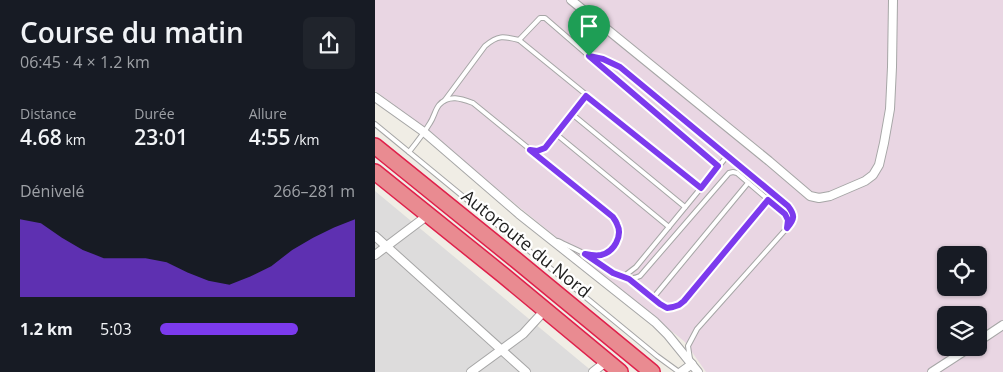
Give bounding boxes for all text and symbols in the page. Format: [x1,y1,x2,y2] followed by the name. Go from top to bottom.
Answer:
[568,5,610,56] pin
[575,12,603,40] icon: arrive
[20,13,244,51] text: Course du matin
[303,17,355,69] button: share
[20,51,150,73] text: 06:45 · 4 × 1.2 km
[20,104,76,123] text: Distance
[134,104,175,123] text: Durée
[249,104,287,123] text: Allure
[20,123,62,151] text: 4.68
[134,123,188,151] text: 23:01
[249,123,290,151] text: 4:55
[62,130,86,149] text: km
[290,130,320,149] text: /km
[20,180,84,202] text: Dénivelé
[273,180,355,202] text: 266–281 m
[457,184,596,303] street label: Autoroute du Nord
[937,246,987,356] map controls
[937,246,987,296] button: locate
[937,306,987,356] button: layers
[20,318,73,340] text: 1.2 km
[100,318,132,340] text: 5:03

